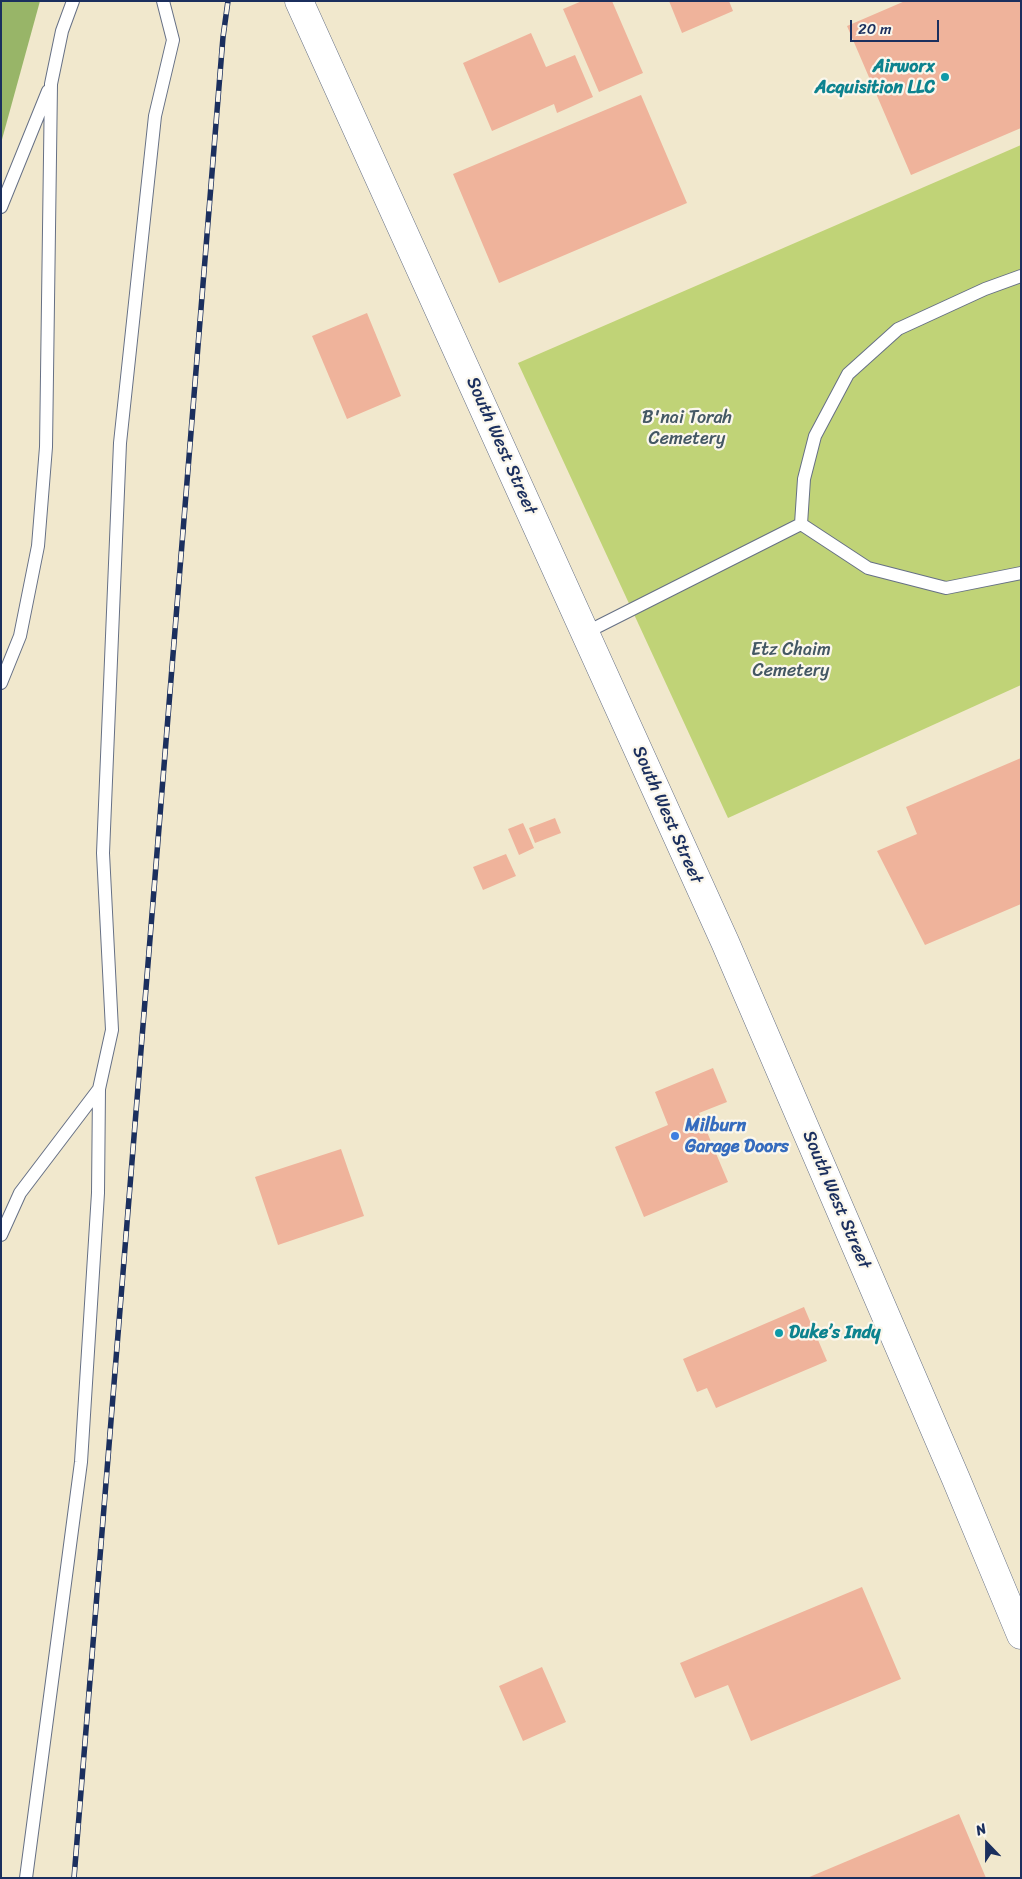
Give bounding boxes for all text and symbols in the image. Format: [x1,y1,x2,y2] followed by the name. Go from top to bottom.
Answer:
[852,10,941,42] scale bar
[858,16,892,42] text: 20 m
[815,56,935,98] place label: Airworx Acquisition LLC
[939,71,951,83] marker: Airworx Acquisition LLC
[461,374,541,518] street label: South West Street
[642,407,732,449] park label: B'nai Torah Cemetery
[751,639,831,682] park label: Etz Chaim Cemetery
[627,743,707,887] street label: South West Street
[685,1115,789,1158] place label: Milburn Garage Doors
[797,1128,875,1272] street label: South West Street
[669,1130,681,1142] marker: Milburn Garage Doors
[789,1322,880,1344] place label: Duke’s Indy
[773,1327,785,1339] marker: Duke’s Indy
[972,1816,990,1843] text: N
[962,1819,1012,1869] north arrow

